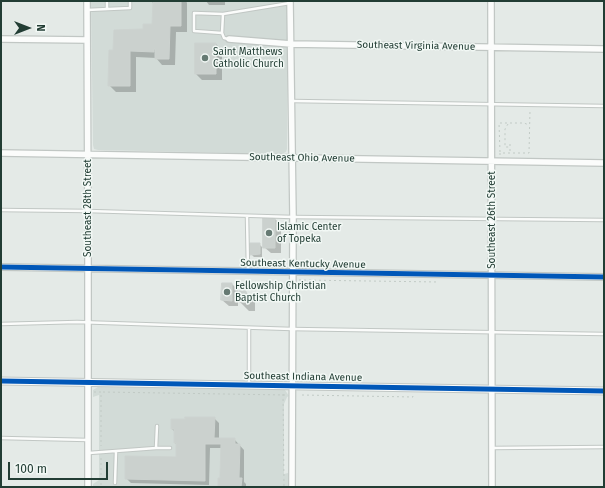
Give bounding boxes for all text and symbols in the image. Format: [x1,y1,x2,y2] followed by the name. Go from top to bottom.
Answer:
[8,8,48,48] north arrow
[34,24,47,32] text: N
[357,39,475,53] street label: Southeast Virginia Avenue
[213,46,284,70] place label: Saint Matthews Catholic Church
[200,53,210,63] marker: Saint Matthews Catholic Church
[249,151,355,165] street label: Southeast Ohio Avenue
[82,159,94,257] street label: Southeast 28th Street
[486,171,498,269] street label: Southeast 26th Street
[277,221,341,244] place label: Islamic Center of Topeka
[264,228,274,238] marker: Islamic Center of Topeka
[240,257,366,271] street label: Southeast Kentucky Avenue
[235,280,326,304] place label: Fellowship Christian Baptist Church
[222,287,232,297] marker: Fellowship Christian Baptist Church
[244,370,362,384] street label: Southeast Indiana Avenue
[10,454,110,480] scale bar
[15,462,47,476] text: 100 m

